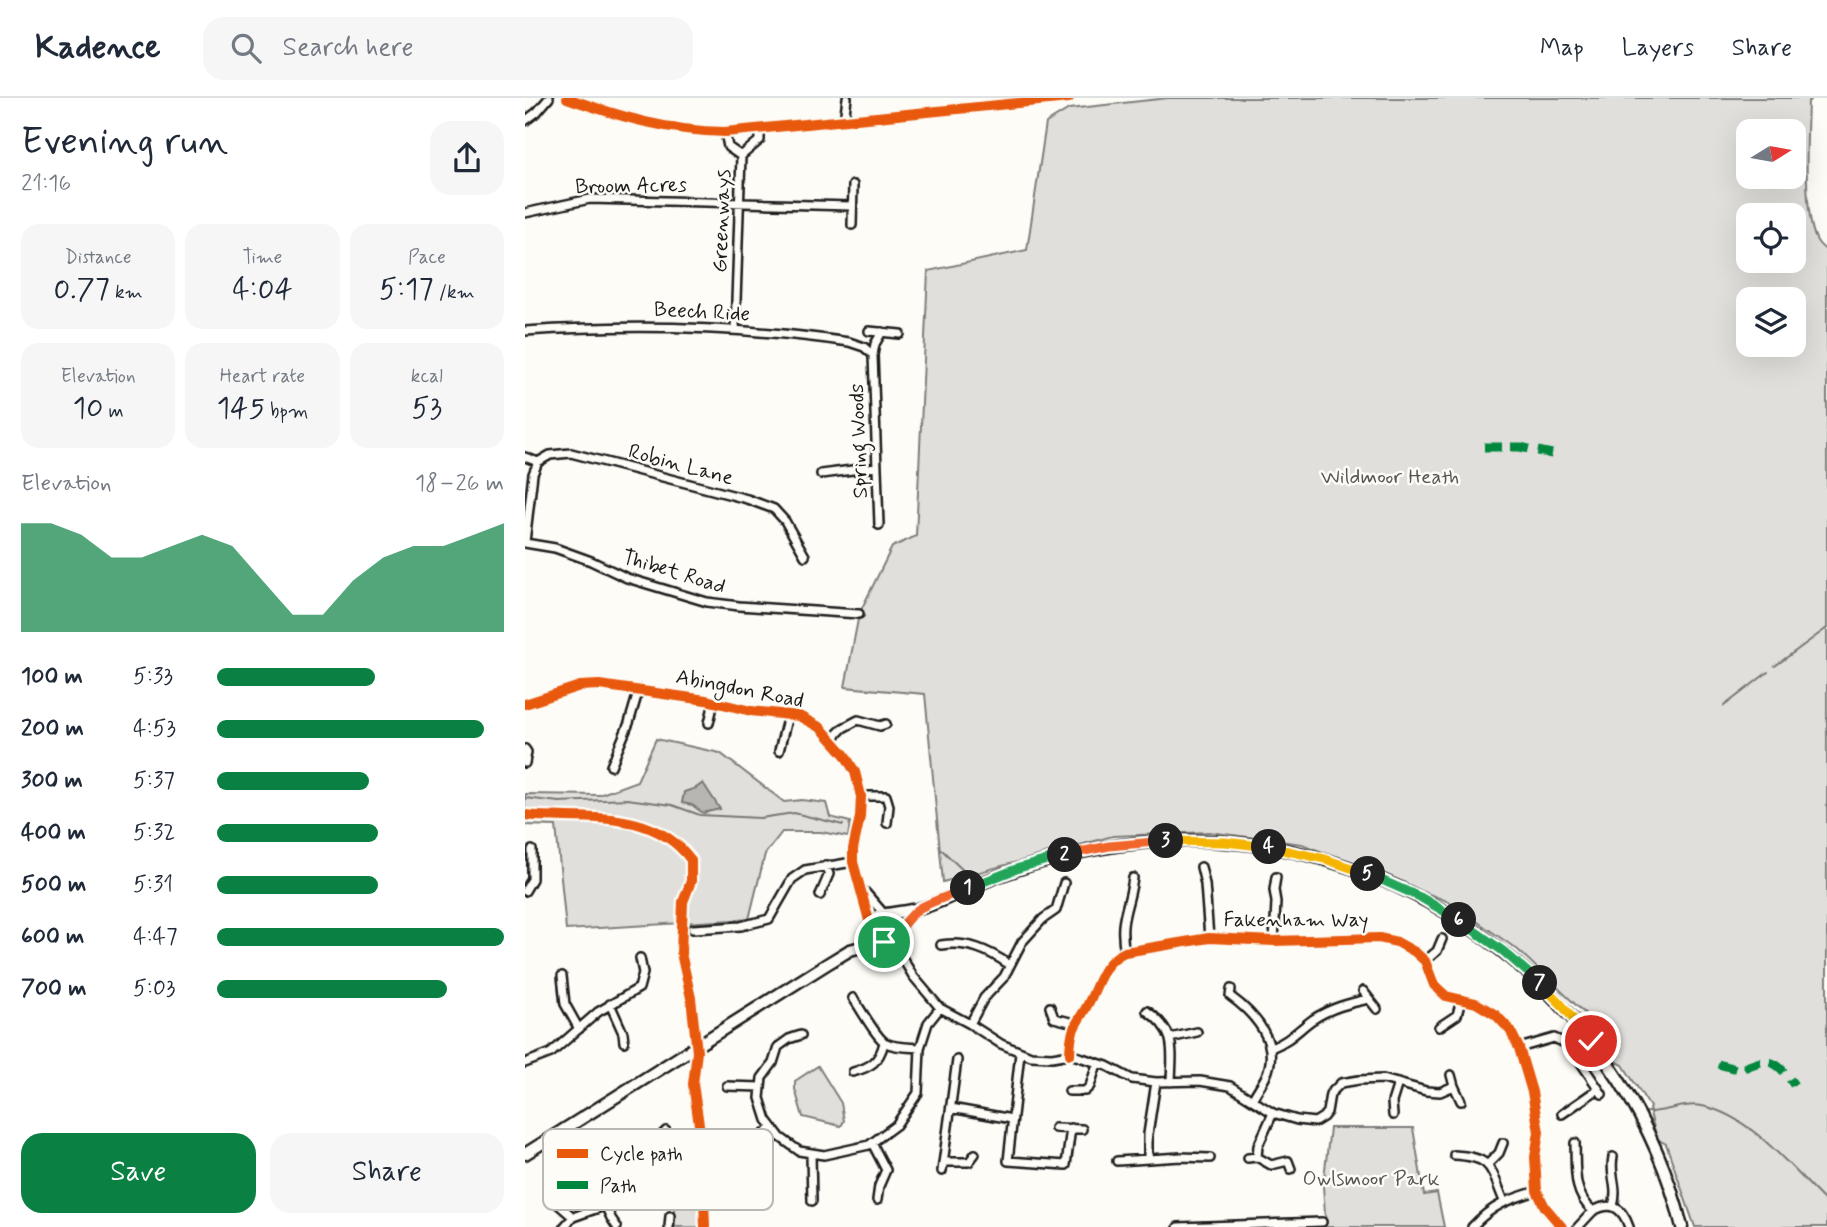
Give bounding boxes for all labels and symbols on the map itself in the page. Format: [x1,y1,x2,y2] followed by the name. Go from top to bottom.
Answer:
[1736,119,1806,189] north arrow
[706,169,738,273] street label: Greenways
[575,171,687,201] street label: Broom Acres
[653,295,751,329] street label: Beech Ride
[843,383,877,499] street label: Spring Woods
[625,438,736,492] street label: Robin Lane
[1321,463,1459,491] park label: Wildmoor Heath
[619,543,729,601] street label: Thibet Road
[673,663,806,716] street label: Abingdon Road
[1149,824,1183,858] pin: 3
[1251,830,1287,864] pin: 4
[1047,838,1083,872] pin: 2
[1351,856,1385,892] pin: 5
[951,870,985,906] pin: 1
[1441,902,1476,938] pin: 6
[1223,906,1369,934] street label: Fakenham Way
[854,912,914,972] pin
[1523,966,1557,1001] pin: 7
[1561,1011,1621,1071] pin
[543,1129,773,1210] legend
[600,1142,683,1167] text: Cycle path
[1302,1165,1440,1193] park label: Owlsmoor Park
[600,1174,637,1199] text: Path

